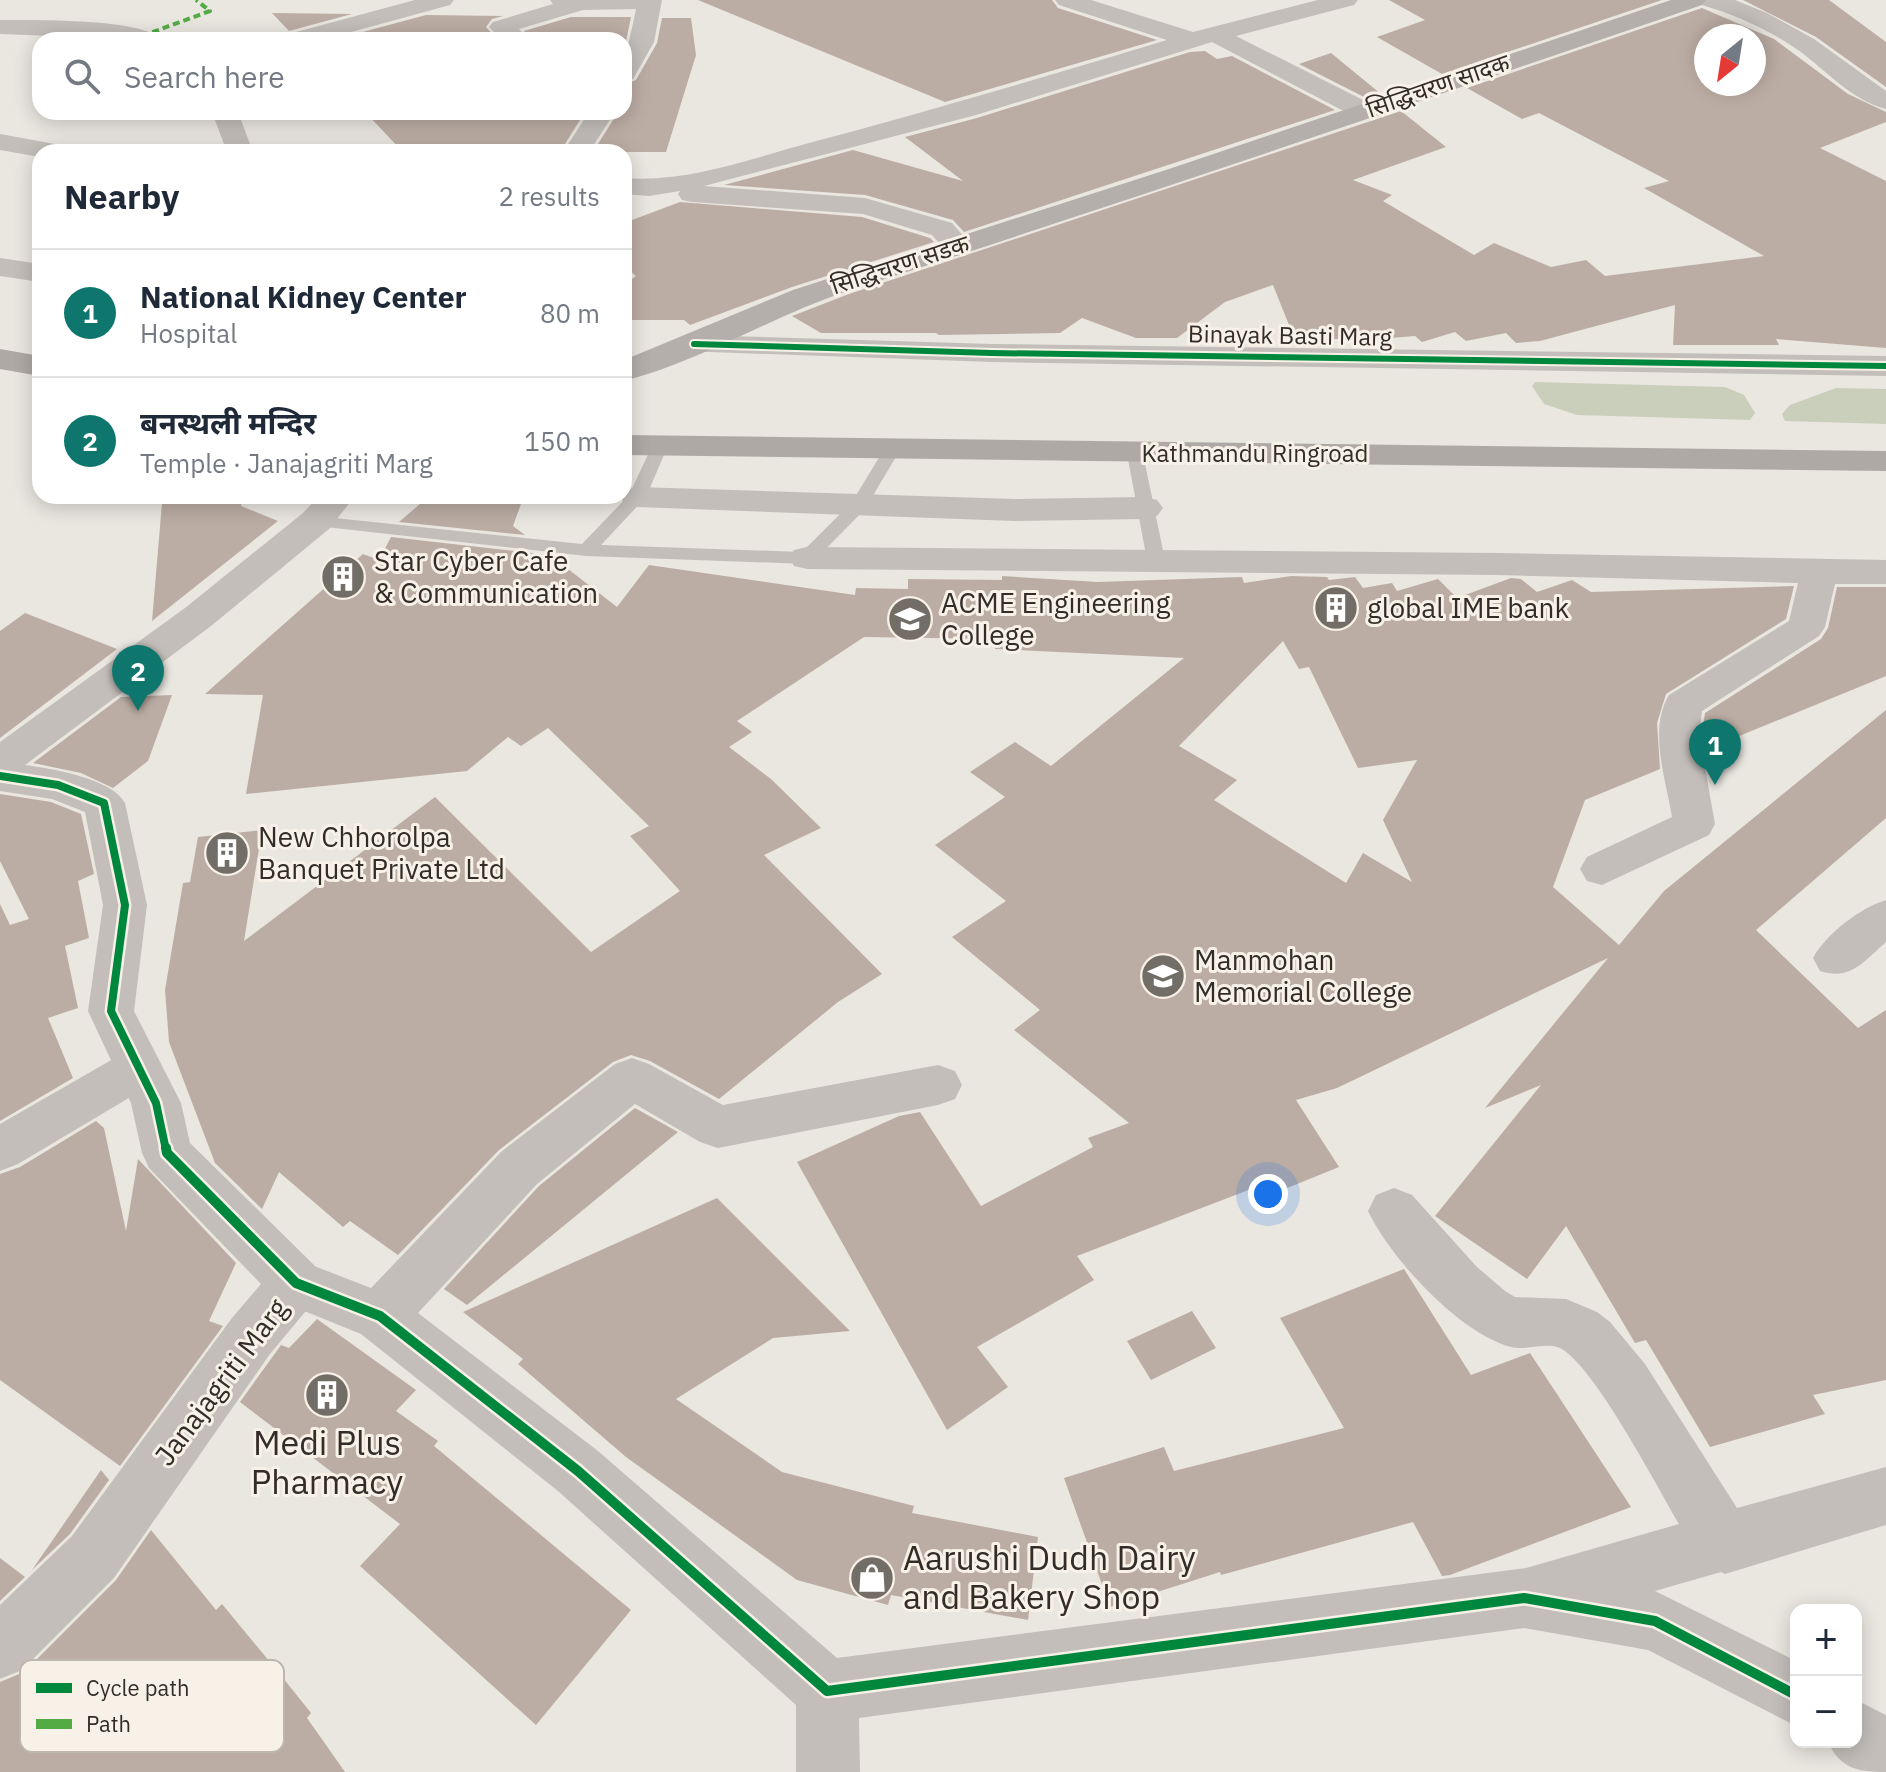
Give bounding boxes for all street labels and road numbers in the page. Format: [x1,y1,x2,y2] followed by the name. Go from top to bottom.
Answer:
[1362,45,1514,125] street label: सिद्धिचरण सादक
[827,227,973,301] street label: सिद्धिचरण सडक
[1188,317,1393,353] street label: Binayak Basti Marg
[1142,437,1368,469] street label: Kathmandu Ringroad
[146,1291,296,1473] street label: Janajagriti Marg

